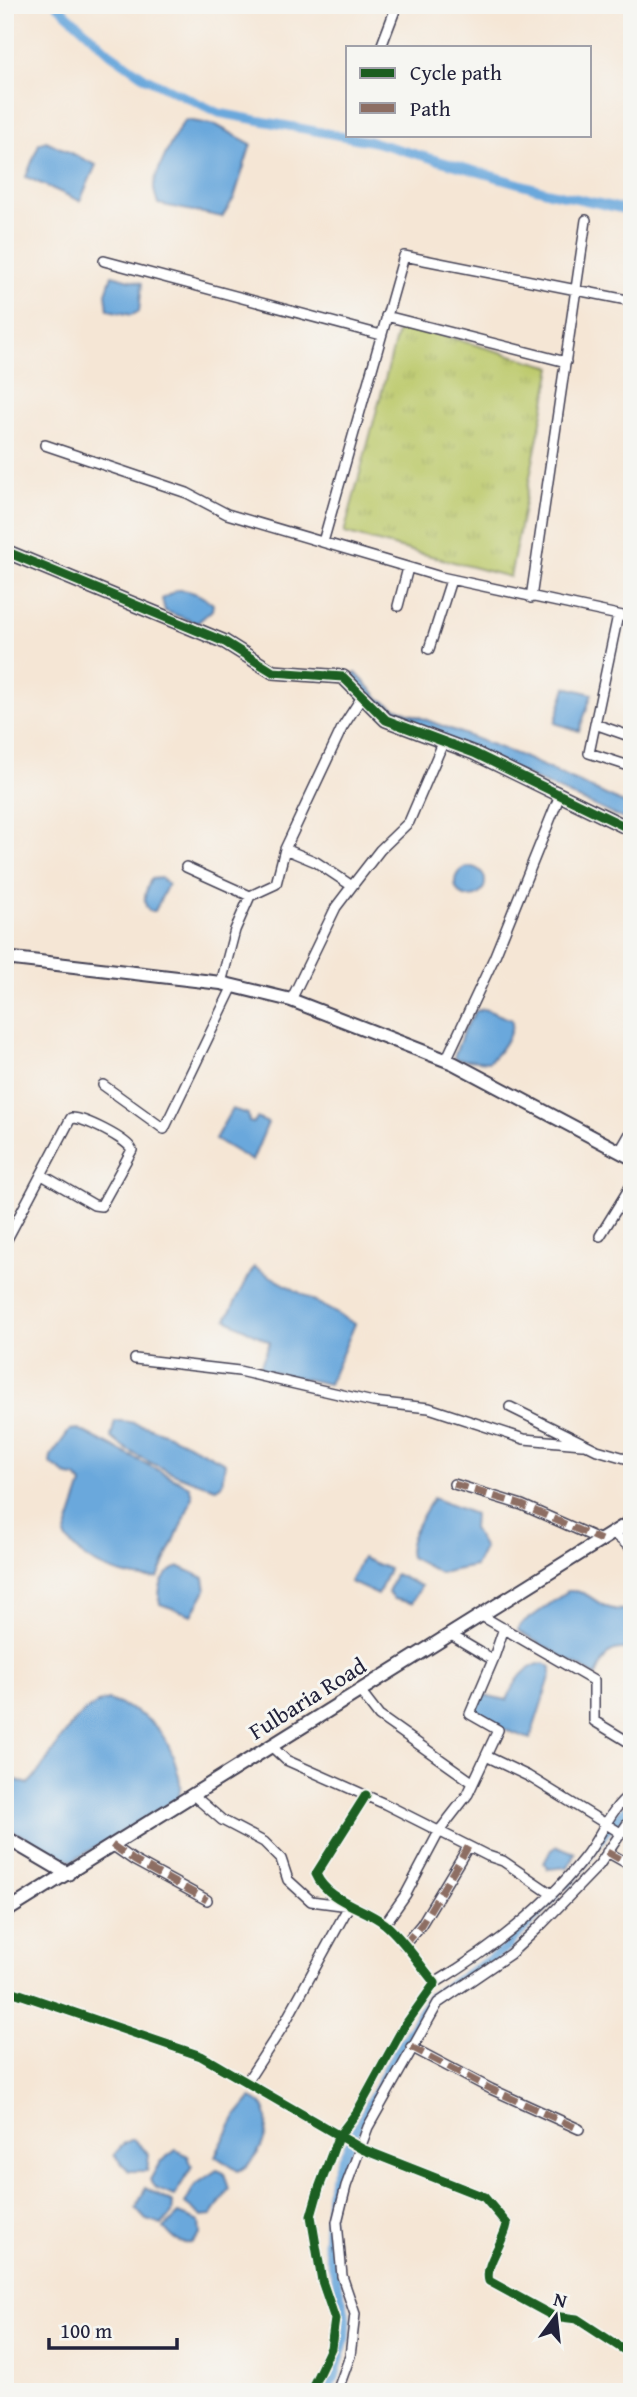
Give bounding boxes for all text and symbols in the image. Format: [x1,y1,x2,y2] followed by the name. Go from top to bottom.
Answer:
[346,46,592,136] legend
[410,57,502,88] text: Cycle path
[410,93,451,124] text: Path
[242,1648,373,1747] street label: Fulbaria Road
[522,2282,592,2352] north arrow
[551,2284,570,2315] text: N
[49,2306,177,2350] scale bar
[60,2315,112,2346] text: 100 m

